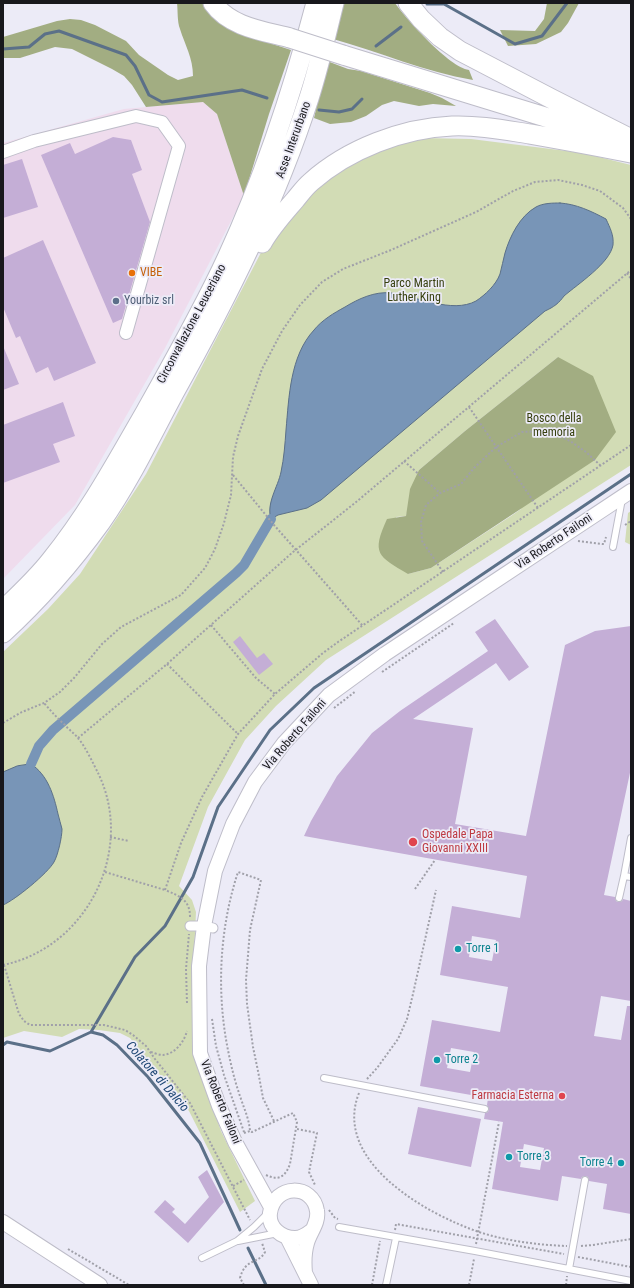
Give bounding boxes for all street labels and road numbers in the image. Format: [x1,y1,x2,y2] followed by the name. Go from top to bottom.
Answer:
[273,100,315,180] street label: Asse Interurbano
[154,262,230,386] street label: Circonvallazione Leuceriano
[513,511,595,573] street label: Via Roberto Failoni
[260,697,330,773] street label: Via Roberto Failoni
[197,1058,243,1146] street label: Via Roberto Failoni

